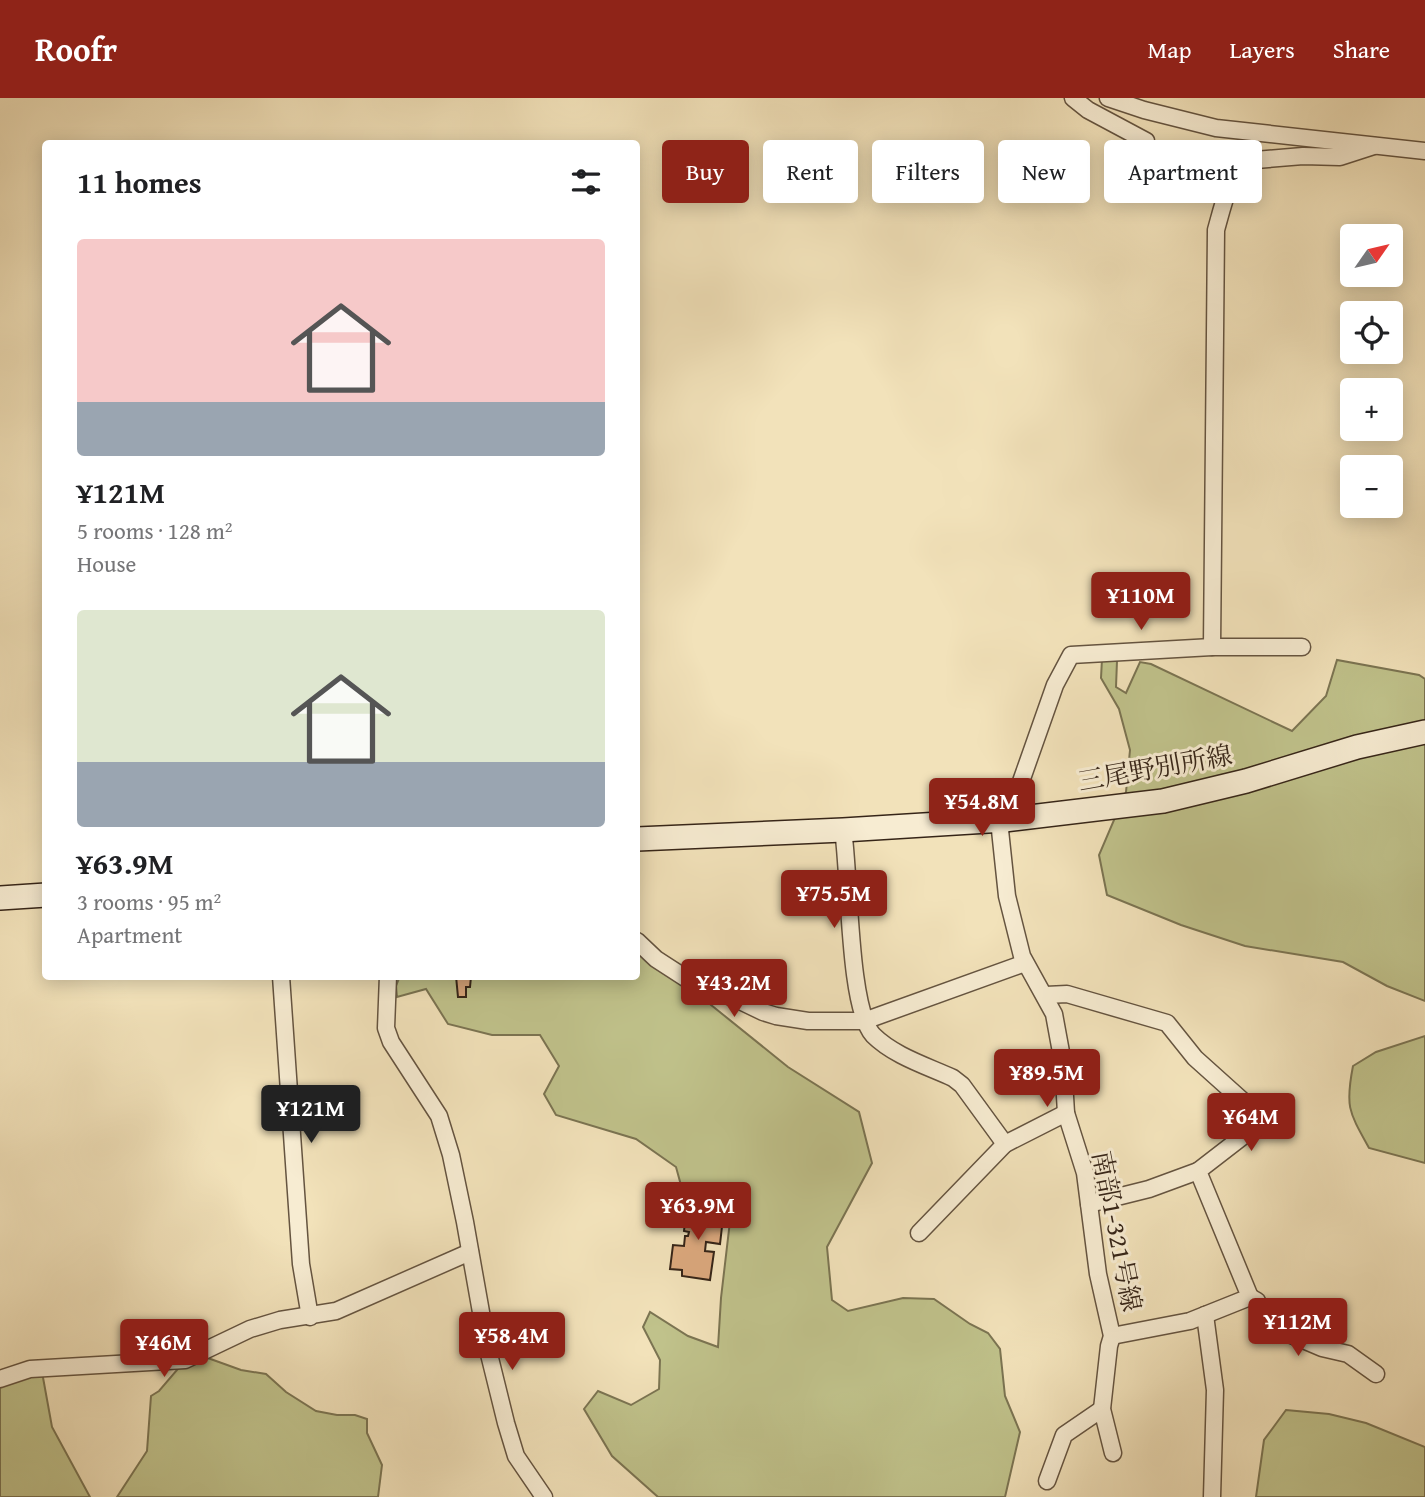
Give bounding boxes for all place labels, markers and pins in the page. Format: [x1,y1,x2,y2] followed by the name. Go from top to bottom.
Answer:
[1092,573,1190,632] pin: ¥110M
[925,778,1039,838] pin: ¥54.8M
[777,870,891,930] pin: ¥75.5M
[677,960,791,1019] pin: ¥43.2M
[990,1049,1104,1109] pin: ¥89.5M
[262,1086,360,1145] pin: ¥121M
[1210,1094,1292,1153] pin: ¥64M
[641,1182,755,1242] pin: ¥63.9M
[1249,1298,1347,1358] pin: ¥112M
[455,1312,569,1372] pin: ¥58.4M
[123,1320,205,1379] pin: ¥46M

